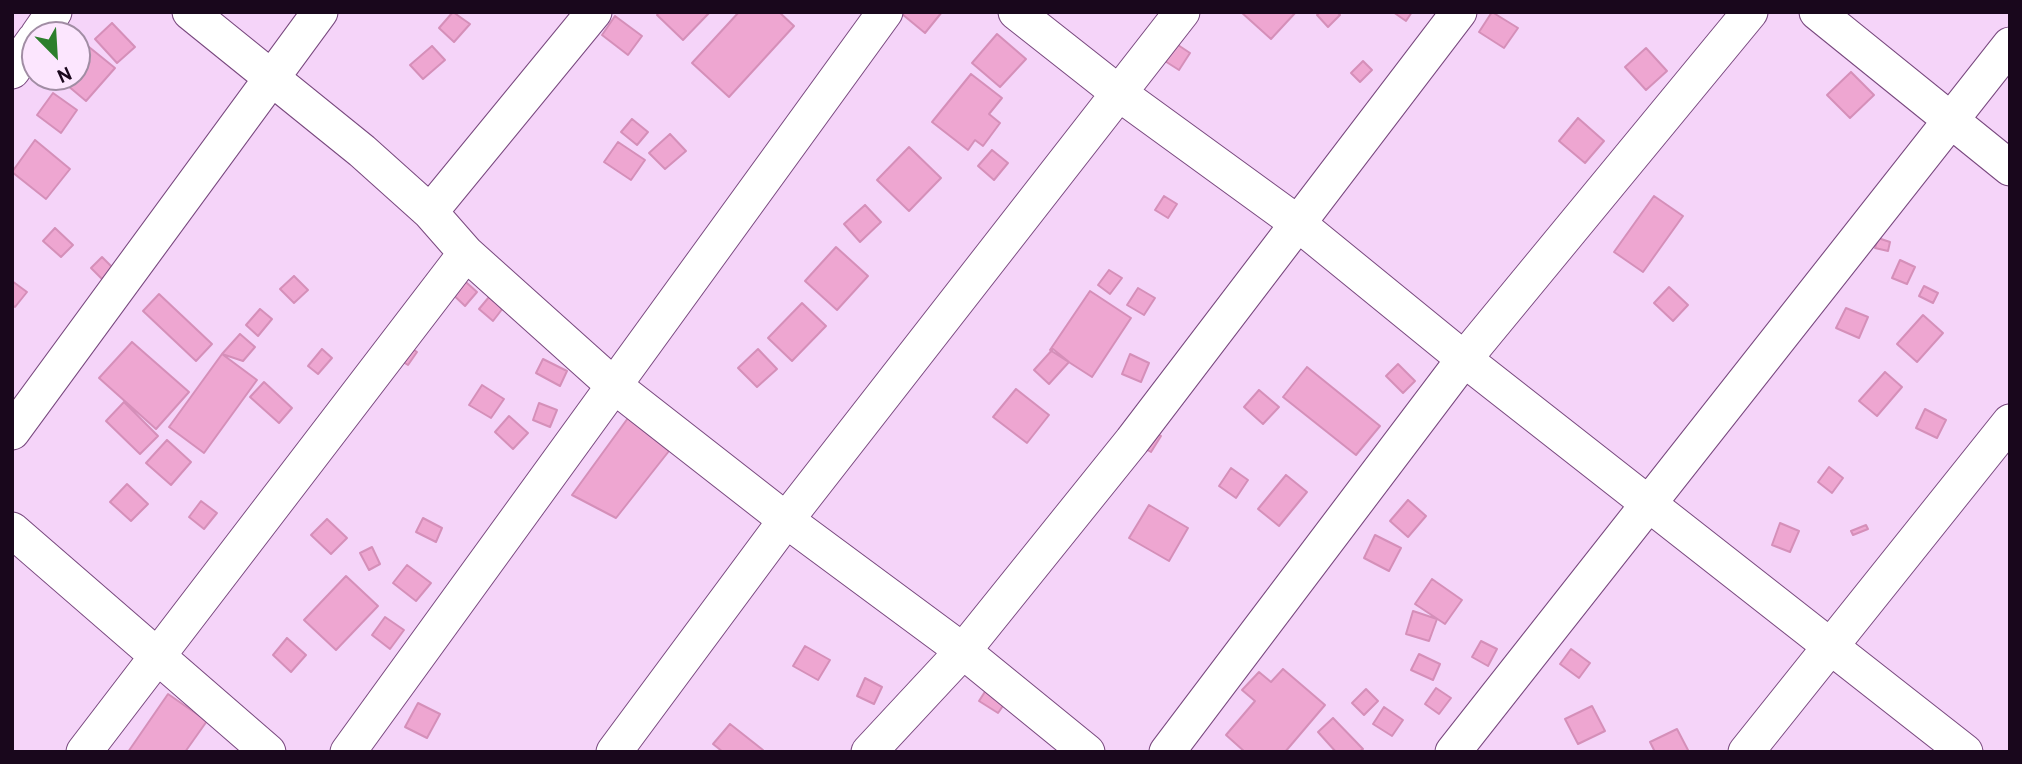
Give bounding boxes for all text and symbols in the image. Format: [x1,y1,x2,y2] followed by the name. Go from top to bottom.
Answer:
[21,21,91,91] north arrow
[53,60,75,87] text: N

